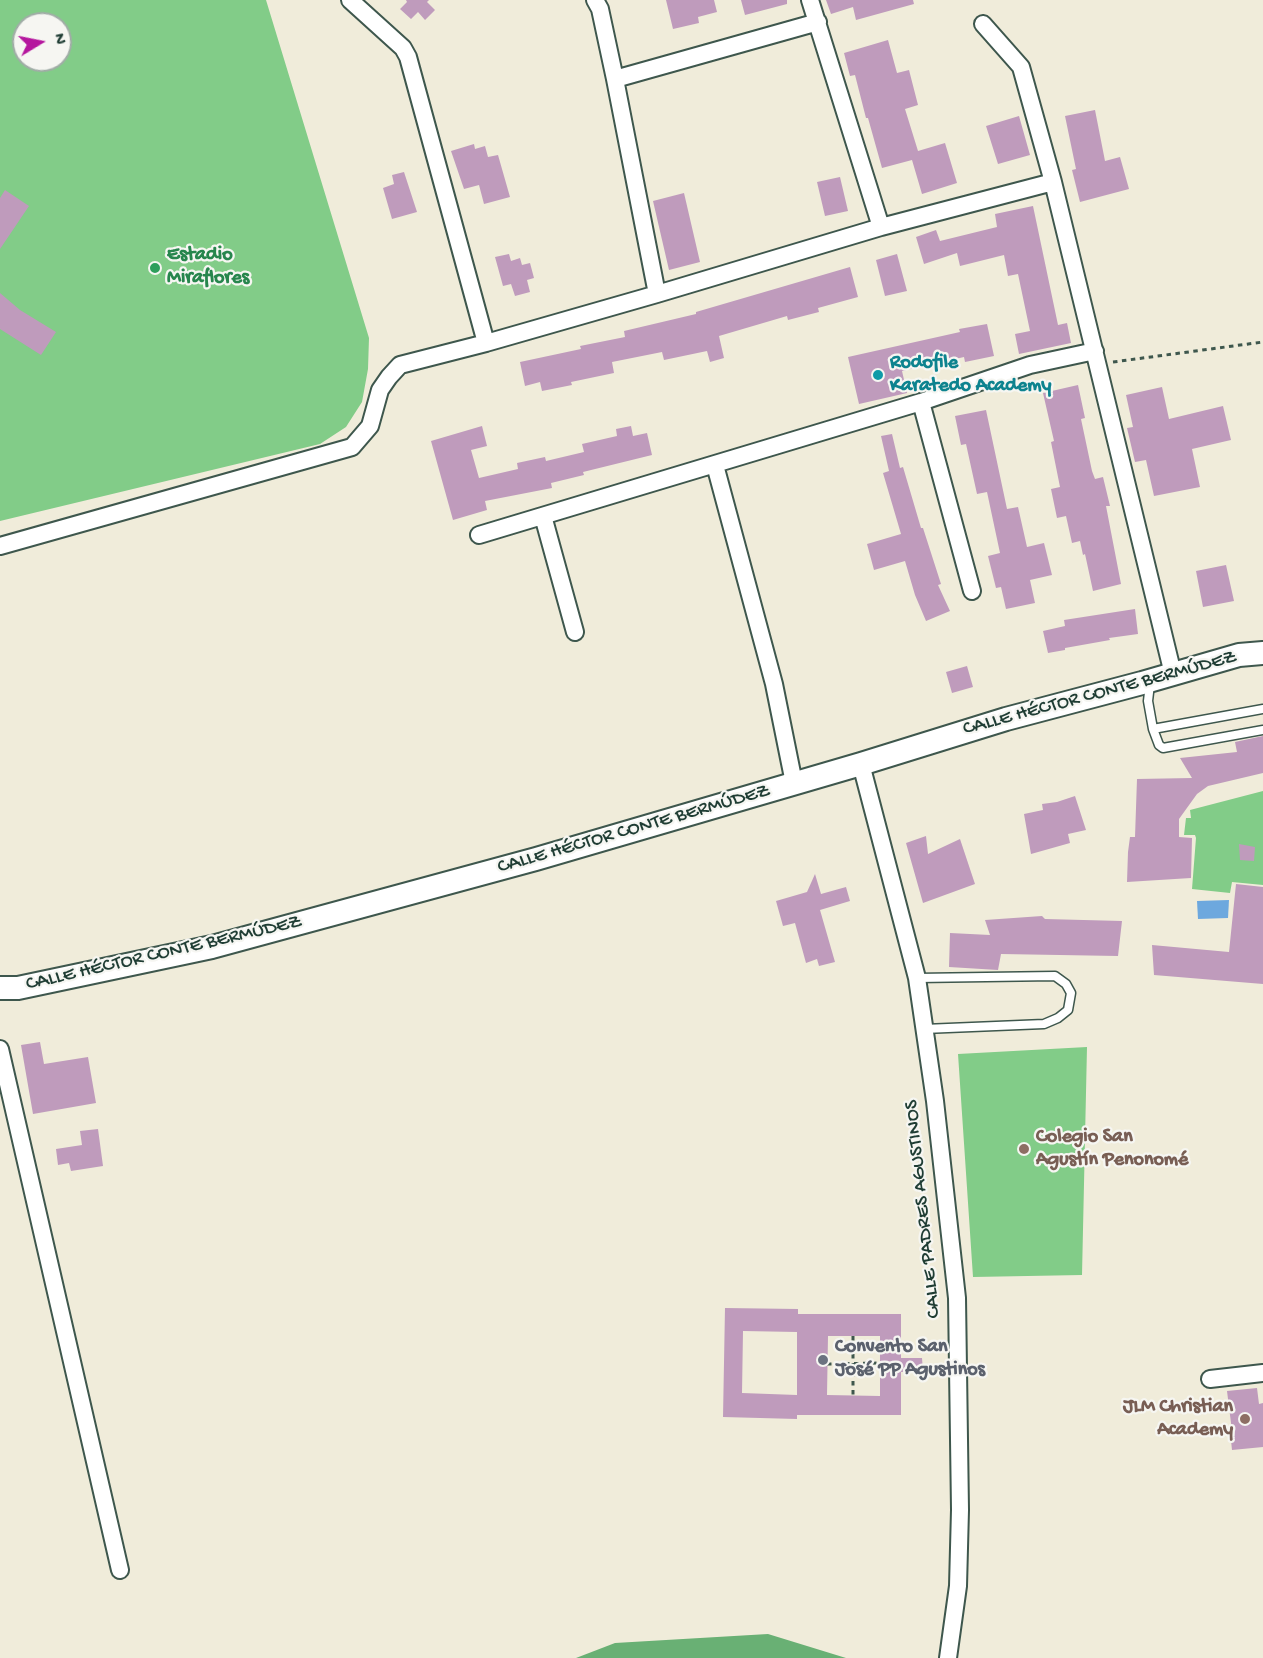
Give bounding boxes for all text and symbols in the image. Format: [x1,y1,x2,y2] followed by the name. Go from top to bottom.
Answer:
[12,12,72,72] north arrow
[48,32,69,46] text: N
[167,244,249,291] place label: Estadio Miraflores
[148,261,162,275] marker: Estadio Miraflores
[890,352,1051,399] place label: Rodofile Karatedo Academy
[871,368,885,382] marker: Rodofile Karatedo Academy
[961,646,1239,742] street label: CALLE HÉCTOR CONTE BERMÚDEZ
[495,780,773,880] street label: CALLE HÉCTOR CONTE BERMÚDEZ
[24,911,304,997] street label: CALLE HÉCTOR CONTE BERMÚDEZ
[901,1099,947,1319] street label: CALLE PADRES AGUSTINOS
[1036,1126,1188,1173] place label: Colegio San Agustín Penonomé
[1017,1142,1031,1156] marker: Colegio San Agustín Penonomé
[835,1336,985,1383] place label: Convento San José PP Agustinos
[816,1353,830,1367] marker: Convento San José PP Agustinos
[1123,1396,1233,1443] place label: JLM Christian Academy
[1238,1412,1252,1426] marker: JLM Christian Academy

